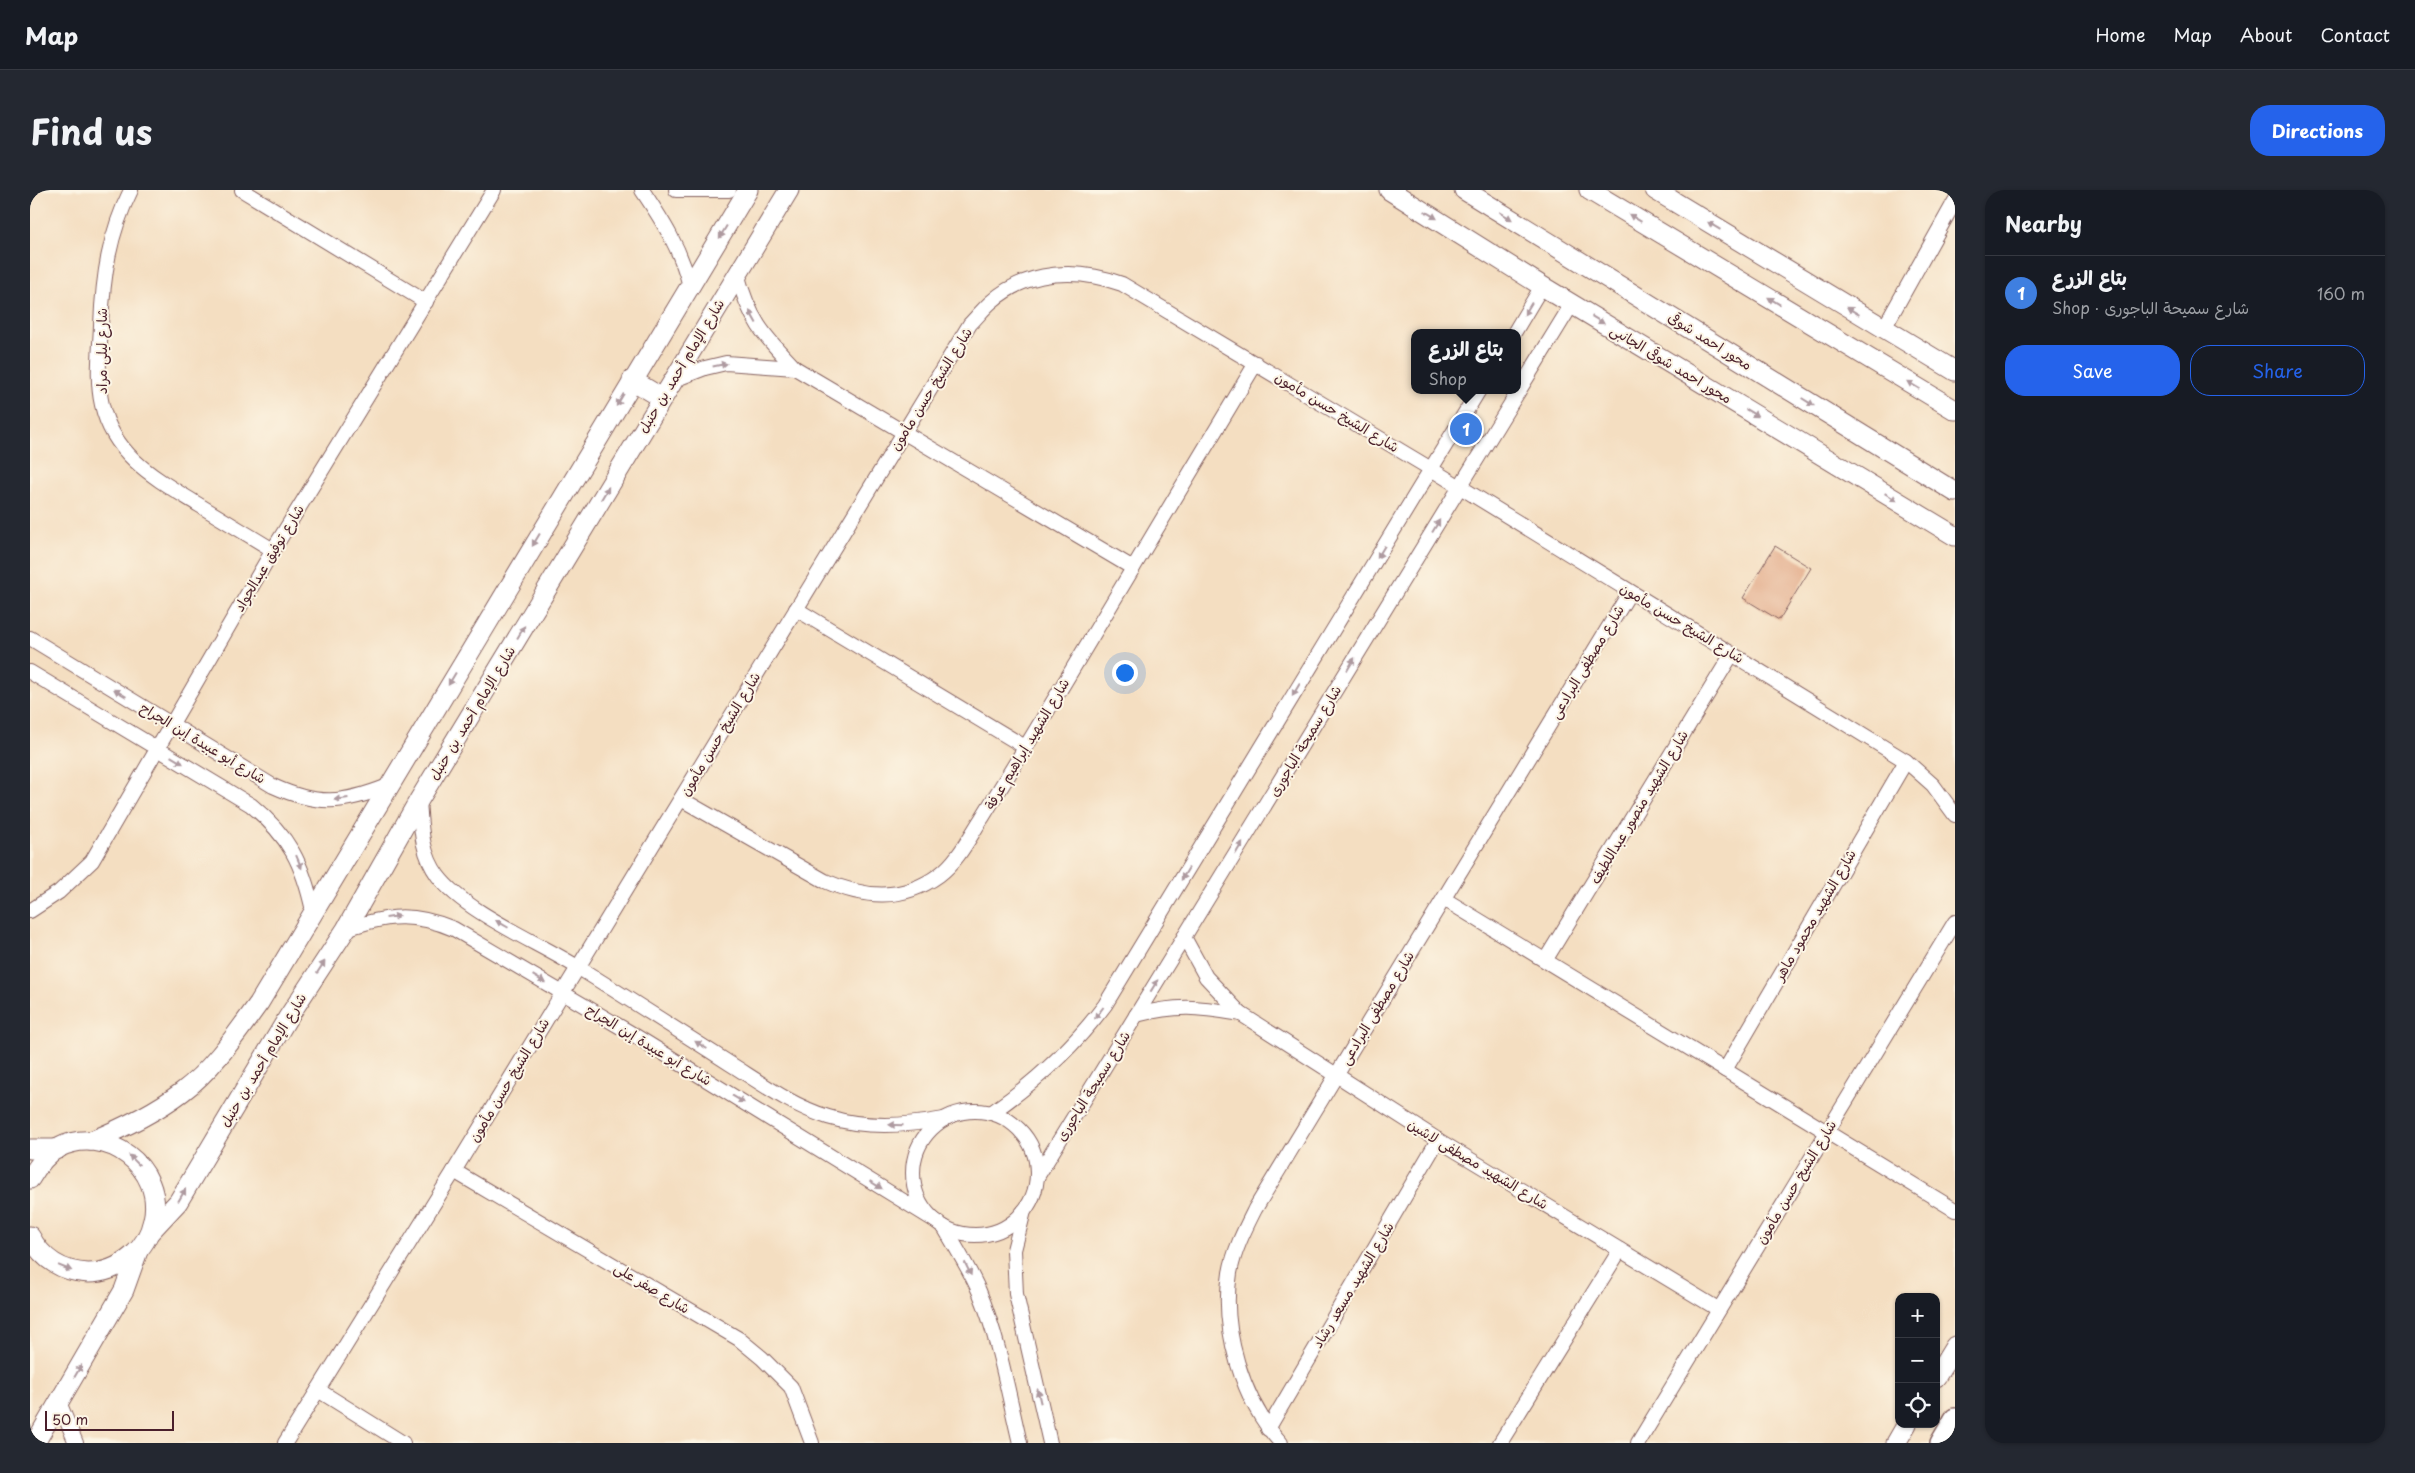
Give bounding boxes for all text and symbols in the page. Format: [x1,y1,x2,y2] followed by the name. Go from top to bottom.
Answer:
[25,17,78,53] text: Map
[2095,21,2145,48] text: Home
[2173,21,2212,48] text: Map
[2240,21,2292,48] text: About
[2320,21,2390,48] text: Contact
[30,104,152,157] text: Find us
[2250,105,2385,156] button: Directions
[2005,207,2082,239] text: Nearby
[1425,211,1438,220] one-way arrow
[1499,211,1512,220] one-way arrow
[1628,213,1641,222] one-way arrow
[1708,222,1721,231] one-way arrow
[718,225,727,238] one-way arrow
[2052,263,2127,291] text: بتاع الزرع
[2017,281,2025,305] text: 1
[2317,281,2365,305] text: 160 m
[632,295,730,437] street label: شارع الإمام أحمد بن حنبل
[2052,295,2249,319] text: Shop · شارع سميحة الباجورى
[1767,297,1780,306] one-way arrow
[1523,303,1532,316] one-way arrow
[1664,306,1756,375] street label: محور احمد شوقى
[1846,306,1859,316] one-way arrow
[91,308,112,394] street label: شارع ليلى مراد
[749,310,757,325] one-way arrow
[1592,316,1605,325] one-way arrow
[1607,319,1736,408] street label: محور احمد شوقى الجانبى
[884,323,977,454] street label: شارع الشيخ حسن مأمون
[1411,329,1521,394] popup
[1429,334,1503,362] text: بتاع الزرع
[2005,345,2180,396] button: Save
[2190,345,2365,396] button: Share
[712,360,728,368] one-way arrow
[1271,366,1403,457] street label: شارع الشيخ حسن مأمون
[1429,366,1467,390] text: Shop
[1907,381,1920,390] one-way arrow
[615,394,624,407] one-way arrow
[1801,397,1815,406] one-way arrow
[1746,409,1759,418] one-way arrow
[1450,410,1482,448] pin: 1
[601,486,610,499] one-way arrow
[1885,493,1898,502] one-way arrow
[228,500,309,615] street label: شارع توفيق عبدالجواد
[1432,519,1441,532] one-way arrow
[532,533,541,546] one-way arrow
[1376,545,1385,558] one-way arrow
[1616,577,1748,668] street label: شارع الشيخ حسن مأمون
[1544,601,1629,723] street label: شارع مصطفى البرادعى
[517,625,526,638] one-way arrow
[423,642,521,784] street label: شارع الإمام أحمد بن حنبل
[1347,658,1356,671] one-way arrow
[1112,660,1138,686] your location
[674,668,765,800] street label: شارع الشيخ حسن مأمون
[448,672,457,685] one-way arrow
[979,674,1075,814] street label: شارع الشهيد إبراهيم عرفة
[1263,681,1346,800] street label: شارع سميحة الباجورى
[1292,684,1301,697] one-way arrow
[113,688,126,697] one-way arrow
[137,697,270,788] street label: شارع أبو عبيدة إبن الجراح
[1584,726,1693,888] street label: شارع الشهيد منصور عبداللطيف
[170,756,183,765] one-way arrow
[333,795,349,803] one-way arrow
[1234,841,1243,854] one-way arrow
[1768,845,1861,985] street label: شارع الشهيد محمود ماهر
[295,855,303,870] one-way arrow
[1180,868,1189,881] one-way arrow
[385,913,401,921] one-way arrow
[496,919,509,928] one-way arrow
[1334,947,1419,1069] street label: شارع مصطفى البرادعى
[316,960,326,973] one-way arrow
[532,975,547,983] one-way arrow
[1149,980,1159,993] one-way arrow
[214,989,312,1131] street label: شارع الإمام أحمد بن حنبل
[583,999,716,1090] street label: شارع أبو عبيدة إبن الجراح
[1094,1006,1105,1019] one-way arrow
[463,1014,554,1146] street label: شارع الشيخ حسن مأمون
[1050,1027,1135,1145] street label: شارع سميحة الباجورى
[694,1040,707,1049] one-way arrow
[732,1095,745,1104] one-way arrow
[1404,1113,1553,1214] street label: شارع الشهيد مصطفى لاشين
[1750,1116,1841,1248] street label: شارع الشيخ حسن مأمون
[887,1121,903,1129] one-way arrow
[128,1154,140,1166] one-way arrow
[870,1180,883,1189] one-way arrow
[178,1188,186,1202] one-way arrow
[1307,1218,1399,1352] street label: شارع الشهيد مسعد رشاد
[610,1257,694,1318] street label: شارع صفر على
[964,1262,972,1276] one-way arrow
[57,1265,72,1272] one-way arrow
[1895,1293,1940,1428] map controls
[1895,1293,1940,1338] button: +
[1895,1338,1940,1383] button: −
[73,1364,82,1377] one-way arrow
[1895,1383,1940,1428] button: locate
[1035,1388,1043,1403] one-way arrow
[45,1408,174,1431] scale bar
[52,1409,88,1430] text: 50 m

